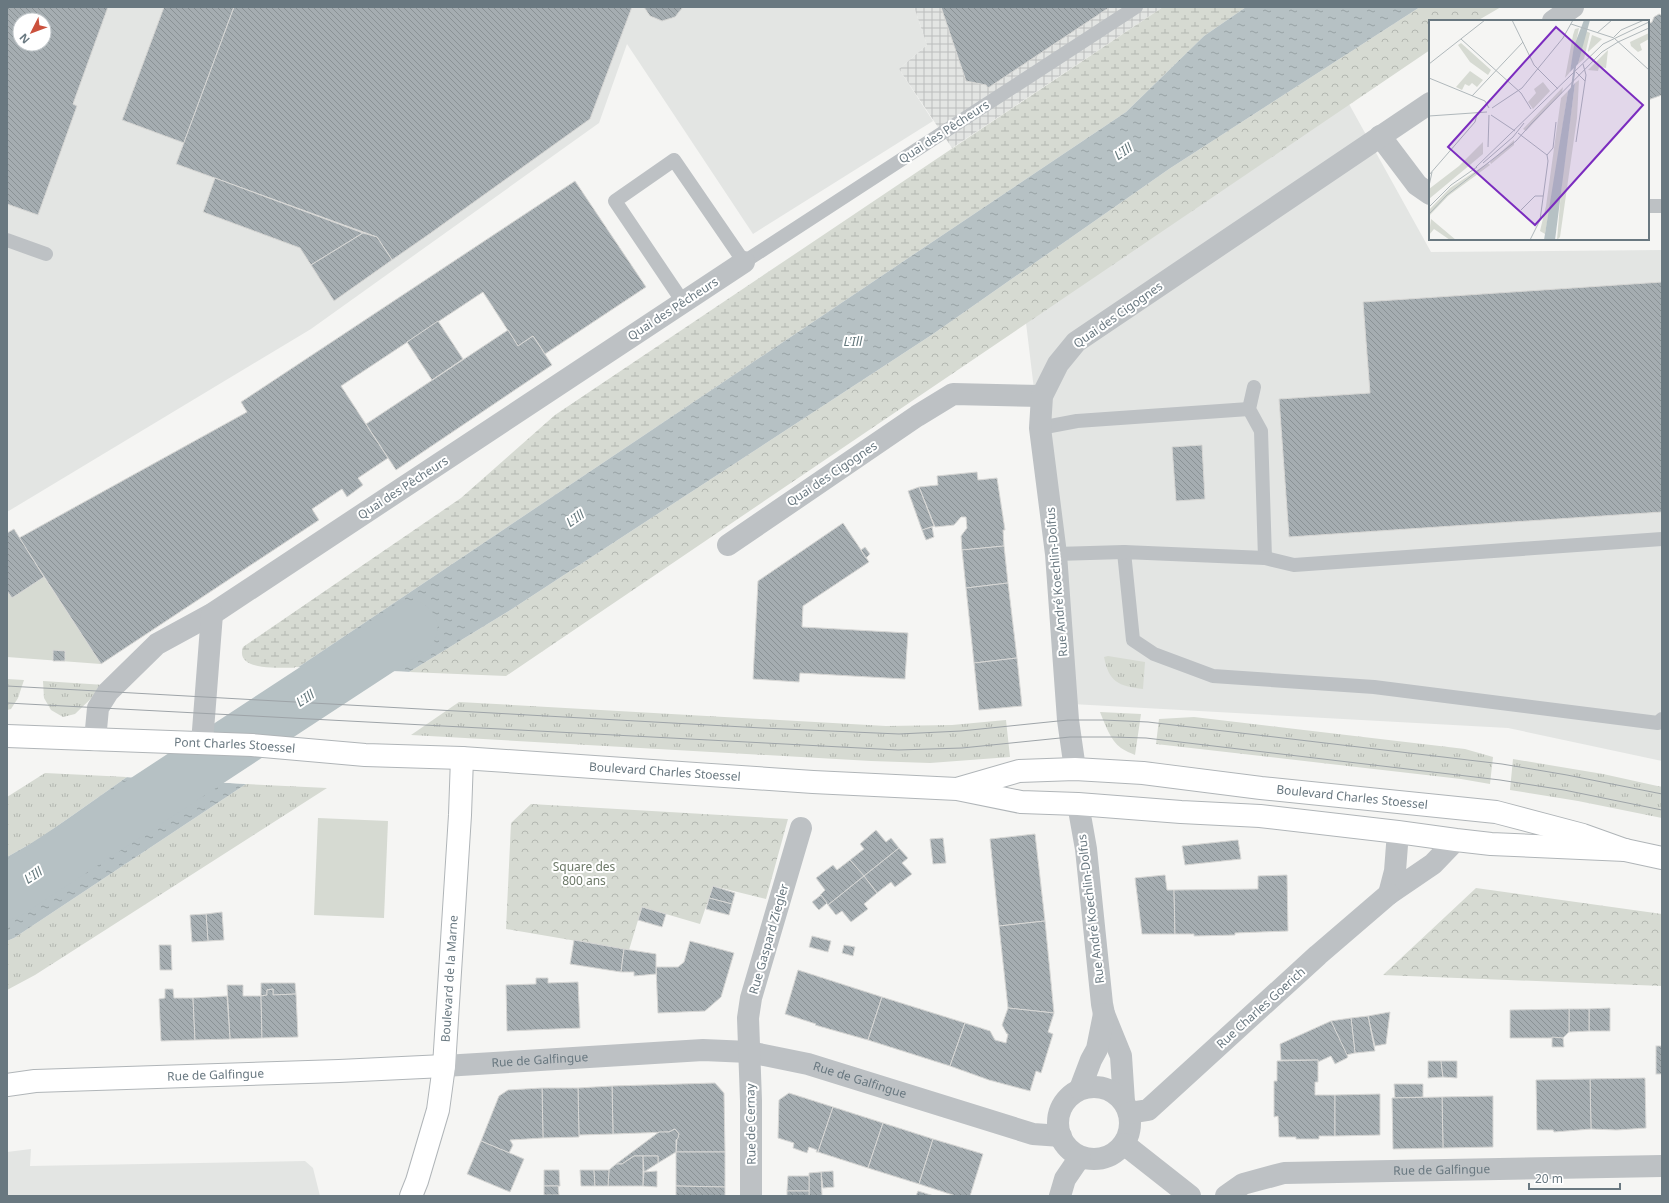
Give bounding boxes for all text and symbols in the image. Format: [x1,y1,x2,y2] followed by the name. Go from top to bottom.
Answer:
[12,12,52,52] north arrow
[1429,20,1649,240] inset map
[16,31,33,47] text: N
[895,96,993,167] street label: Quai des Pêcheurs
[1110,138,1136,164] water label: L'Ill
[624,273,722,344] street label: Quai des Pêcheurs
[1070,277,1166,352] street label: Quai des Cigognes
[844,332,863,350] water label: L'Ill
[783,437,880,510] street label: Quai des Cigognes
[354,452,452,523] street label: Quai des Pêcheurs
[562,505,588,531] water label: L'Ill
[1041,506,1072,658] street label: Rue André Koechlin-Dolfus
[292,685,318,711] water label: L'Ill
[174,733,296,757] street label: Pont Charles Stoessel
[588,758,741,785] street label: Boulevard Charles Stoessel
[1276,781,1429,813] street label: Boulevard Charles Stoessel
[1073,833,1108,985] street label: Rue André Koechlin-Dolfus
[553,858,616,889] park label: Square des 800 ans
[20,862,46,888] water label: L'Ill
[745,882,792,996] street label: Rue Gaspard Ziegler
[437,914,462,1043] street label: Boulevard de la Marne
[1213,963,1309,1052] street label: Rue Charles Goerich
[491,1048,589,1071] street label: Rue de Galfingue
[811,1057,909,1102] street label: Rue de Galfingue
[167,1064,265,1085] street label: Rue de Galfingue
[741,1082,760,1165] street label: Rue de Cernay
[1393,1160,1491,1179] street label: Rue de Galfingue
[1529,1165,1620,1191] scale bar
[1535,1170,1563,1187] text: 20 m

